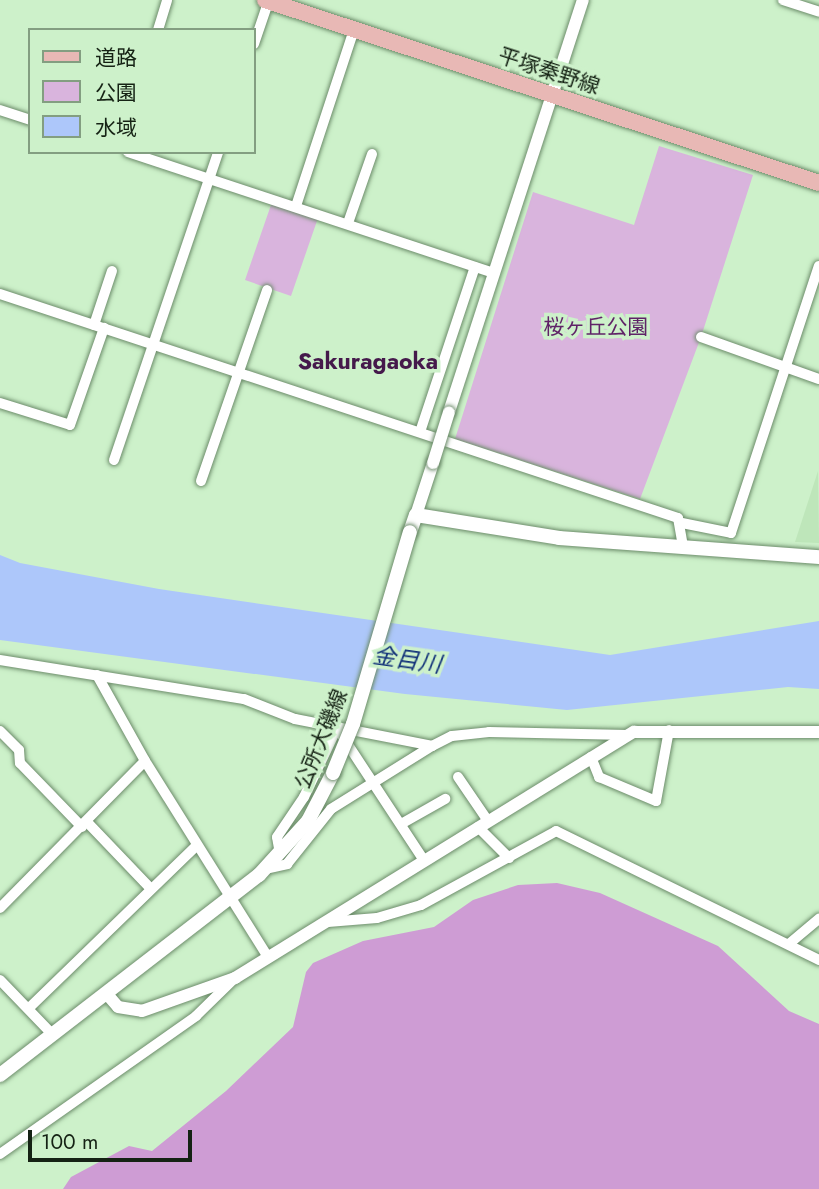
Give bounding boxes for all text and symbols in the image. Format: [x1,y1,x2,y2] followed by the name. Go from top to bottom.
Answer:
[28,28,256,154] legend
[95,43,137,73] text: 道路
[495,43,603,99] street label: 平塚秦野線
[95,78,137,108] text: 公園
[95,113,137,143] text: 水域
[544,314,648,340] park label: 桜ヶ丘公園
[298,347,438,375] district label: Sakuragaoka
[371,642,443,678] water label: 金目川
[290,686,352,792] street label: 公所大磯線
[32,1116,196,1160] scale bar
[41,1127,98,1157] text: 100 m

